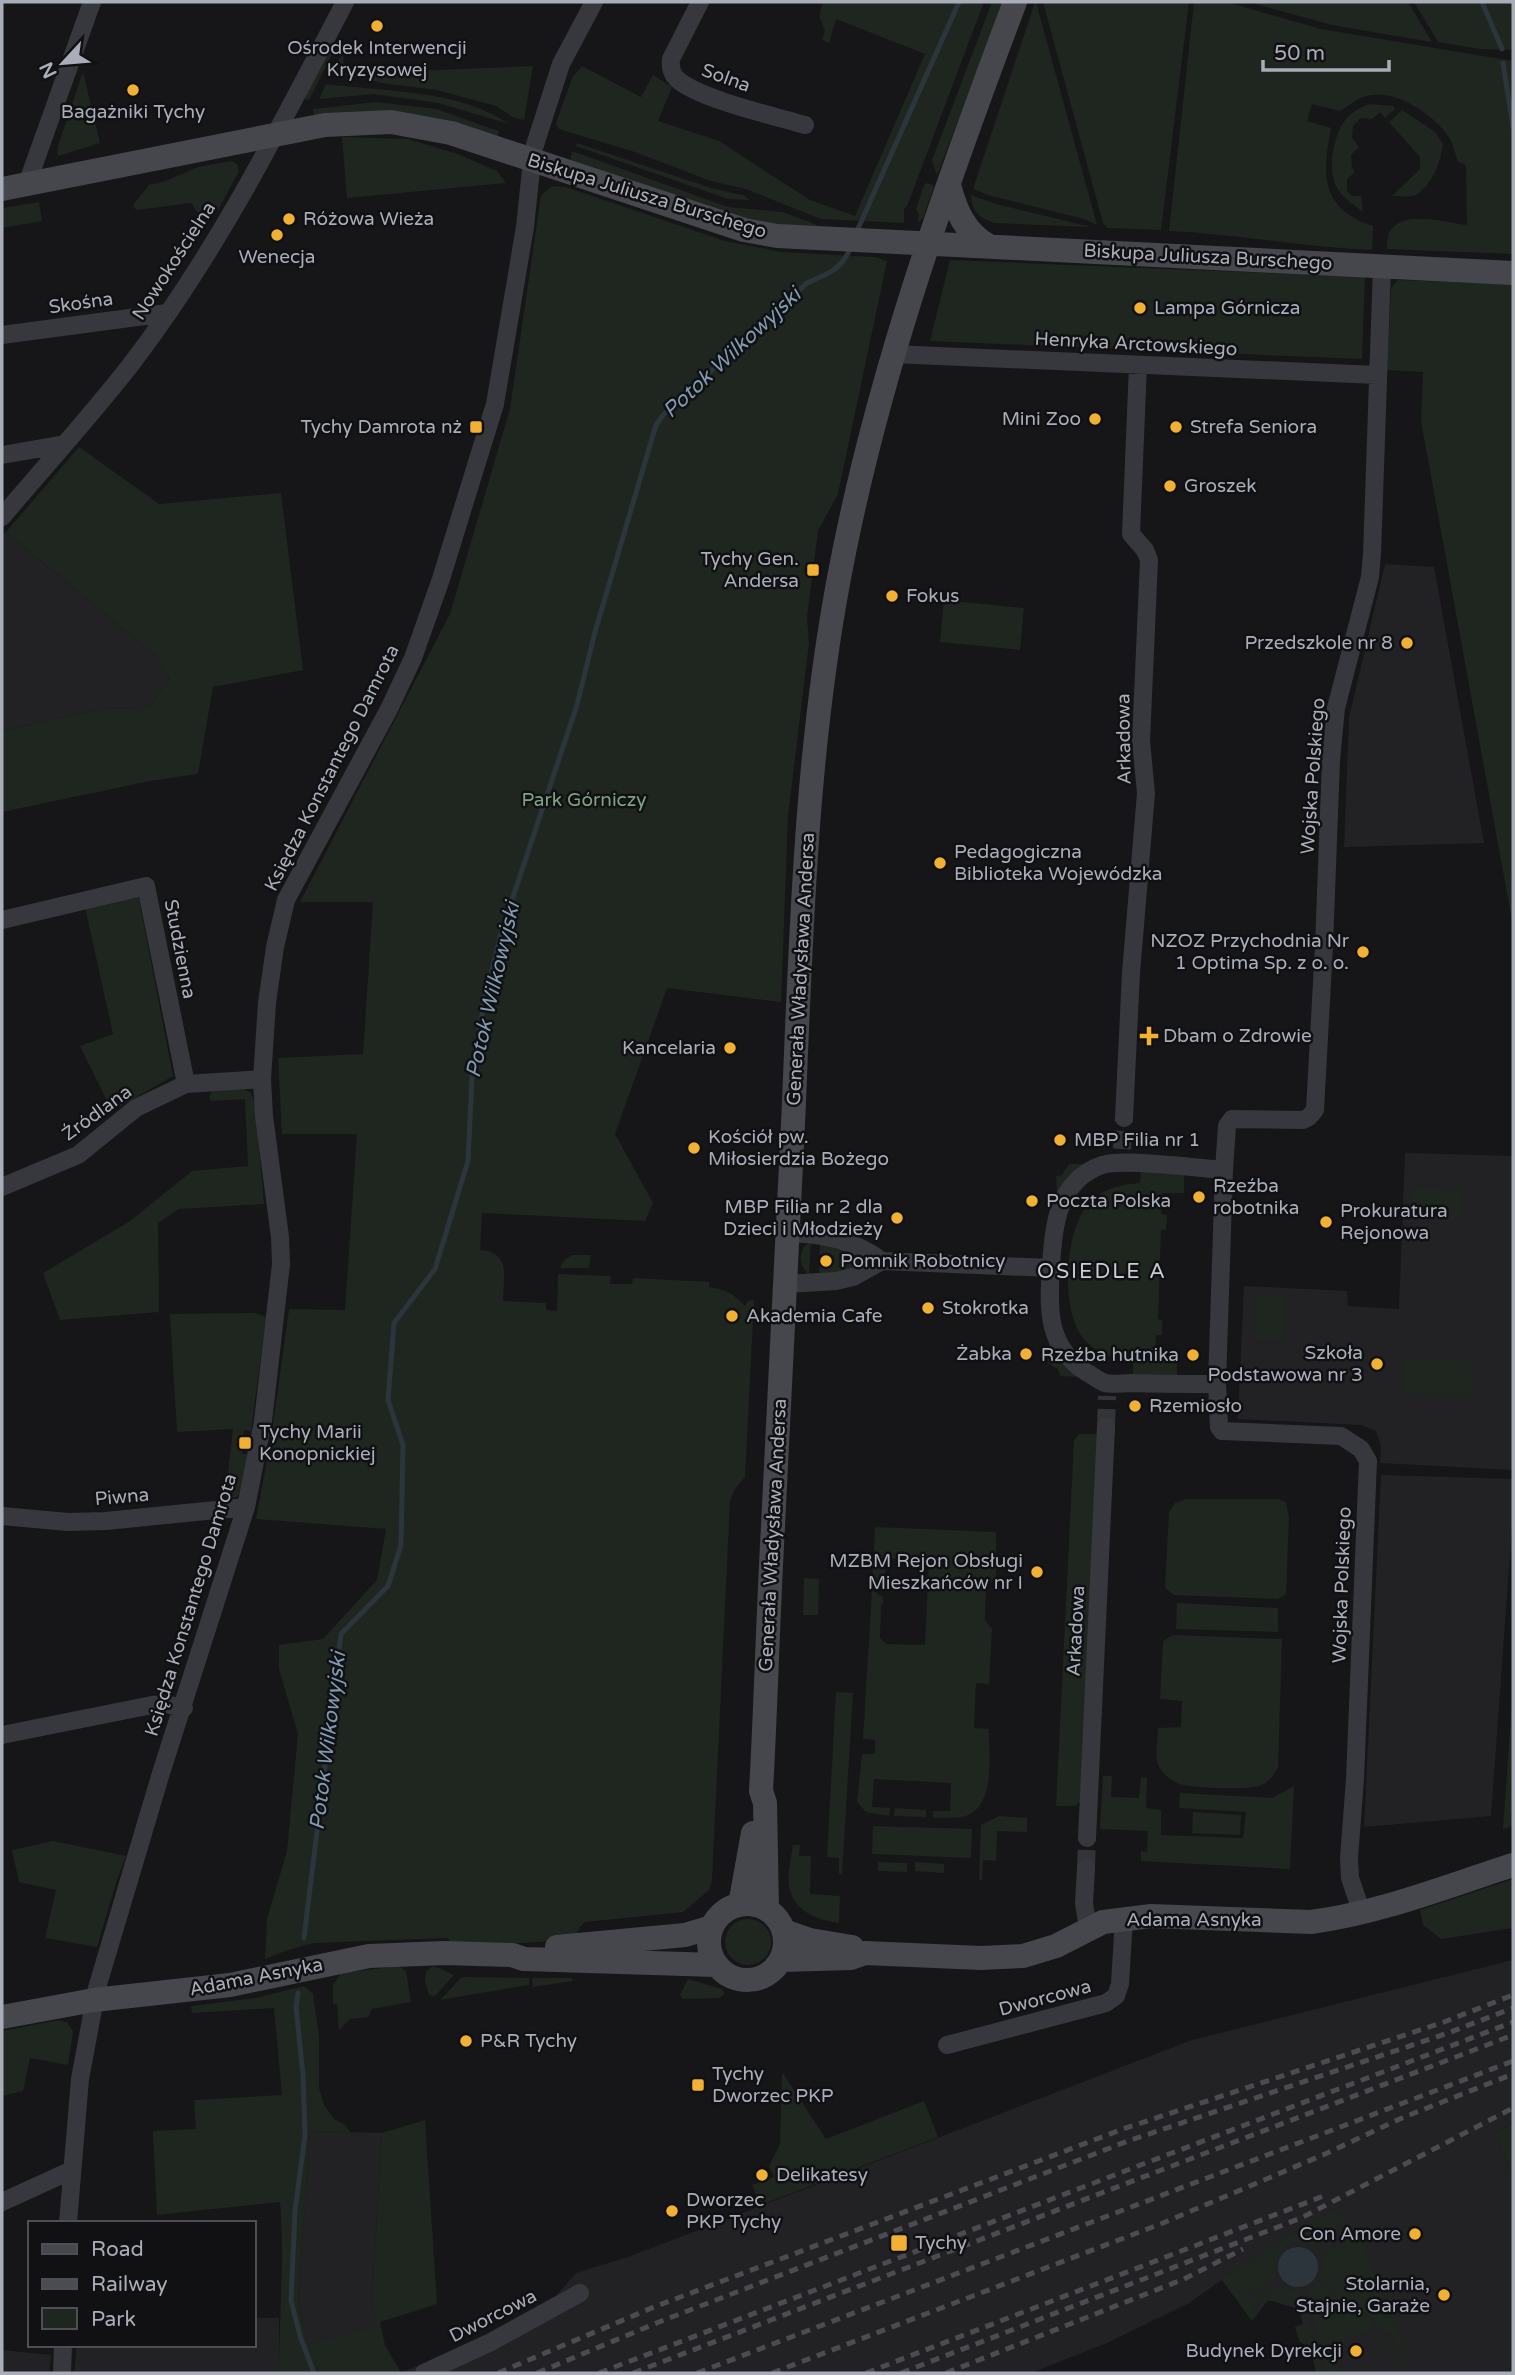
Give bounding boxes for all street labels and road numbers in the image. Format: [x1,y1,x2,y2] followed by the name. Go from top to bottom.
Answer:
[699,59,753,97] street label: Solna
[525,149,769,243] street label: Biskupa Juliusza Burschego
[128,198,220,324] street label: Nowokościelna
[1083,239,1333,275] street label: Biskupa Juliusza Burschego
[47,288,115,318] street label: Skośna
[1034,328,1238,360] street label: Henryka Arctowskiego
[260,641,404,895] street label: Księdza Konstantego Damrota
[1112,693,1136,785] street label: Arkadowa
[1297,697,1329,855] street label: Wojska Polskiego
[783,832,819,1106] street label: Generała Władysława Andersa
[160,897,200,1001] street label: Studzienna
[58,1080,136,1146] street label: Źródlana
[755,1398,791,1672] street label: Generała Władysława Andersa
[140,1471,242,1739] street label: Księdza Konstantego Damrota
[94,1484,150,1510] street label: Piwna
[1328,1506,1356,1664] street label: Wojska Polskiego
[1063,1585,1089,1677] street label: Arkadowa
[1126,1909,1262,1931] street label: Adama Asnyka
[187,1953,325,2001] street label: Adama Asnyka
[996,1975,1094,2021] street label: Dworcowa
[446,2285,540,2347] street label: Dworcowa

